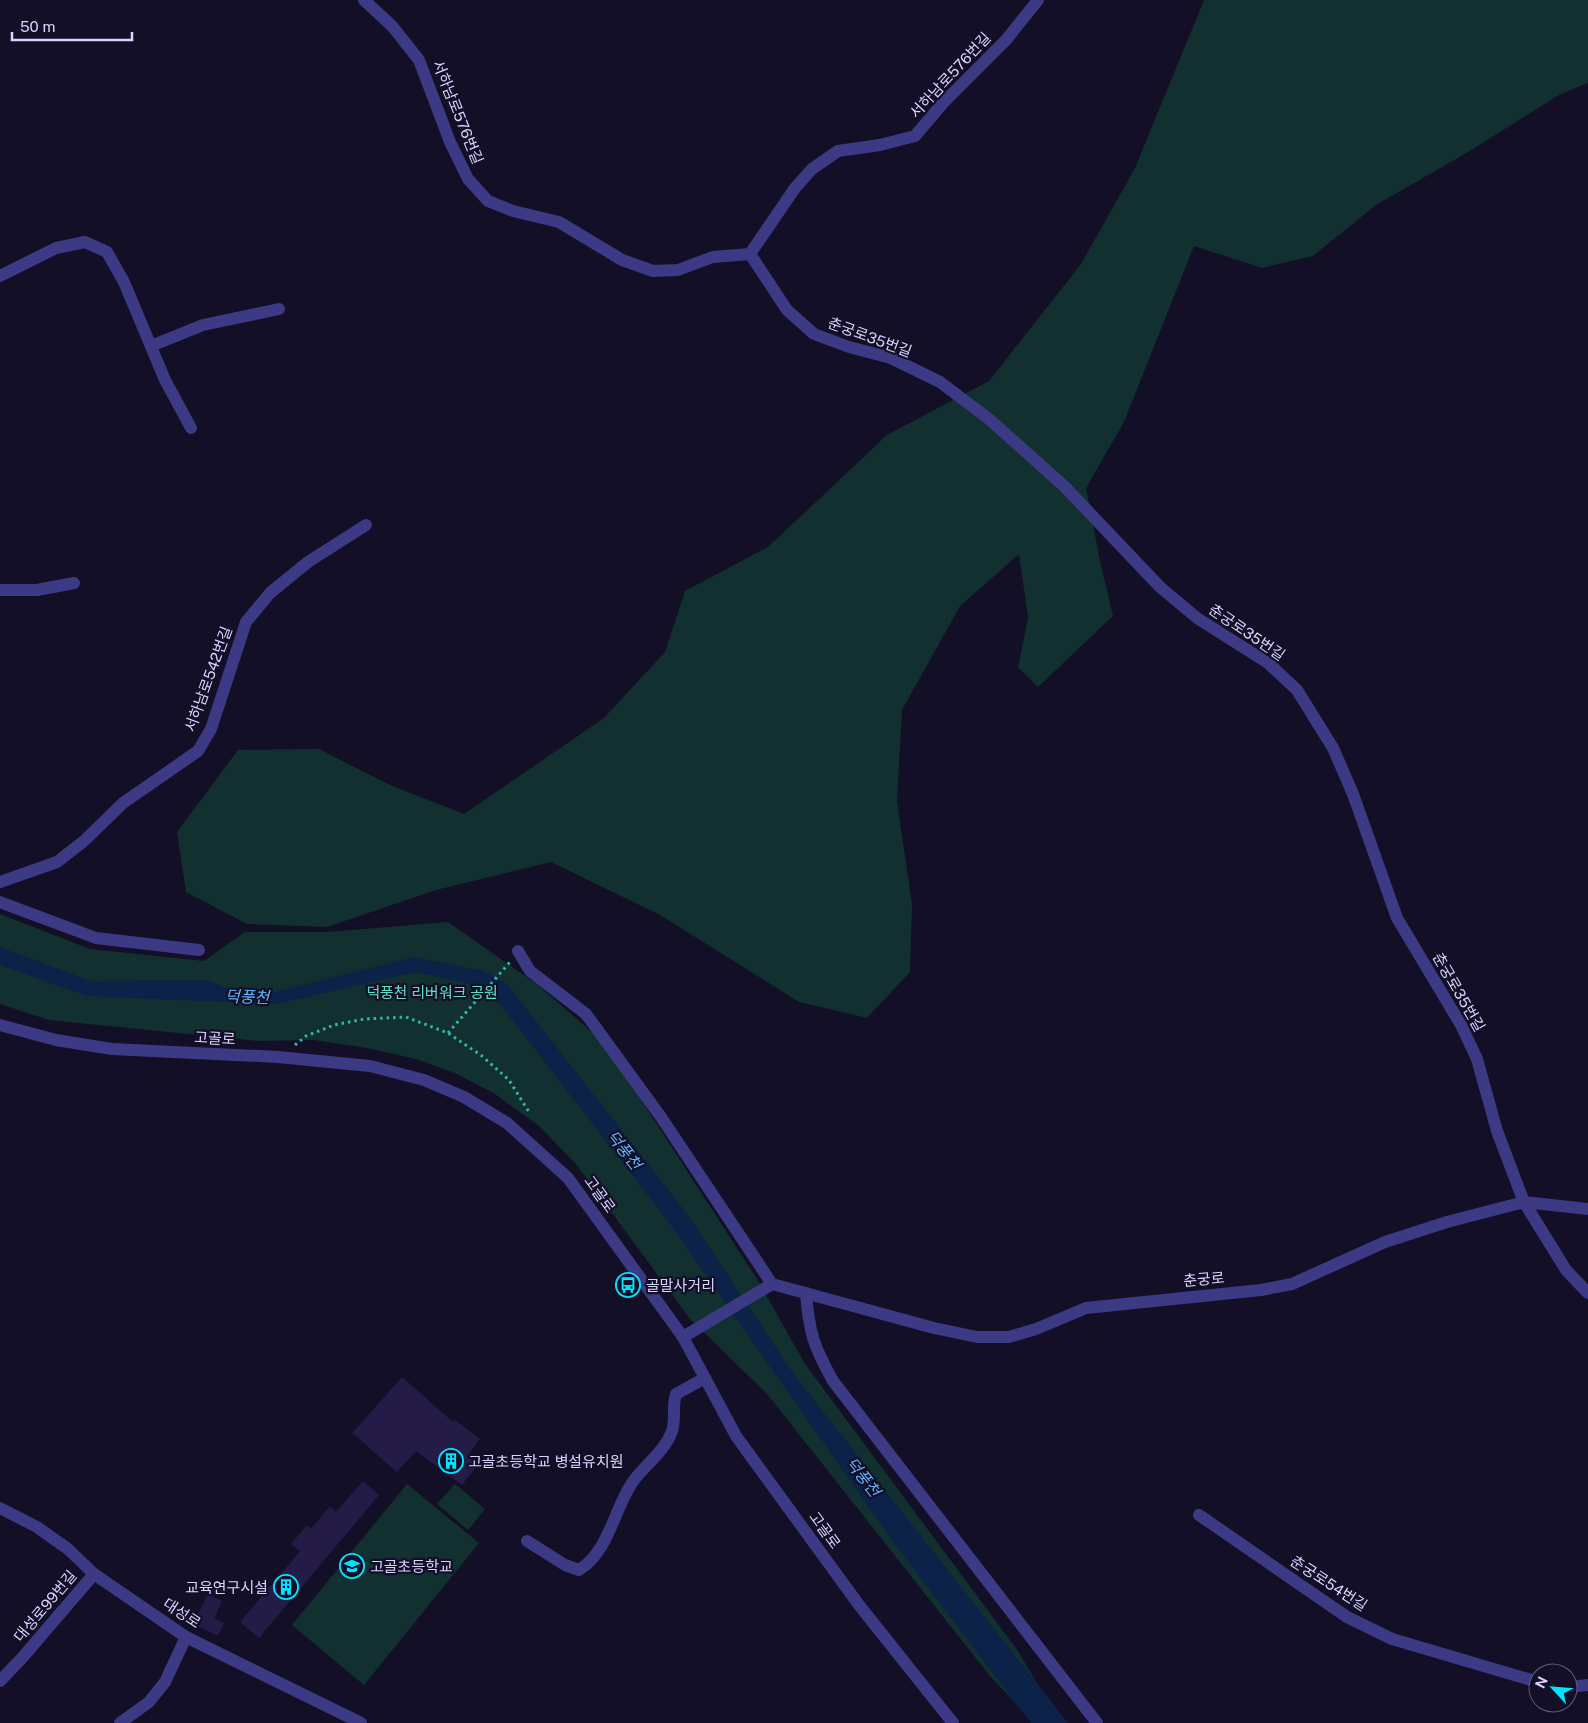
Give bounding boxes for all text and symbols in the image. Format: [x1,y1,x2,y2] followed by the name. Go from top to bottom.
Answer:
[12,10,132,42] scale bar
[20,18,55,35] text: 50 m
[906,29,994,121] street label: 서하남로576번길
[429,58,487,166] street label: 서하남로576번길
[826,314,914,360] street label: 춘궁로35번길
[1206,600,1288,664] street label: 춘궁로35번길
[181,624,235,734] street label: 서하남로542번길
[1430,950,1488,1034] street label: 춘궁로35번길
[366,984,498,1001] park label: 덕풍천 리버워크 공원
[225,987,272,1007] water label: 덕풍천
[194,1028,236,1048] street label: 고골로
[603,1127,646,1175] water label: 덕풍천
[581,1172,619,1216] street label: 고골로
[1183,1269,1225,1289] street label: 춘궁로
[615,1272,641,1298] bus stop icon: 골말사거리
[646,1277,715,1294] place label: 골말사거리
[438,1448,464,1474] building icon: 고골초등학교 병설유치원
[468,1453,623,1470] place label: 고골초등학교 병설유치원
[842,1454,885,1502] water label: 덕풍천
[806,1508,844,1552] street label: 고골로
[1287,1552,1371,1614] street label: 춘궁로54번길
[339,1553,365,1579] school or university icon: 고골초등학교
[370,1558,453,1575] place label: 고골초등학교
[10,1567,80,1645] street label: 대성로99번길
[273,1574,299,1600] building icon: 교육연구시설
[185,1579,268,1596] place label: 교육연구시설
[160,1595,204,1631] street label: 대성로
[1528,1663,1578,1713] north arrow
[1532,1674,1551,1691] text: N

